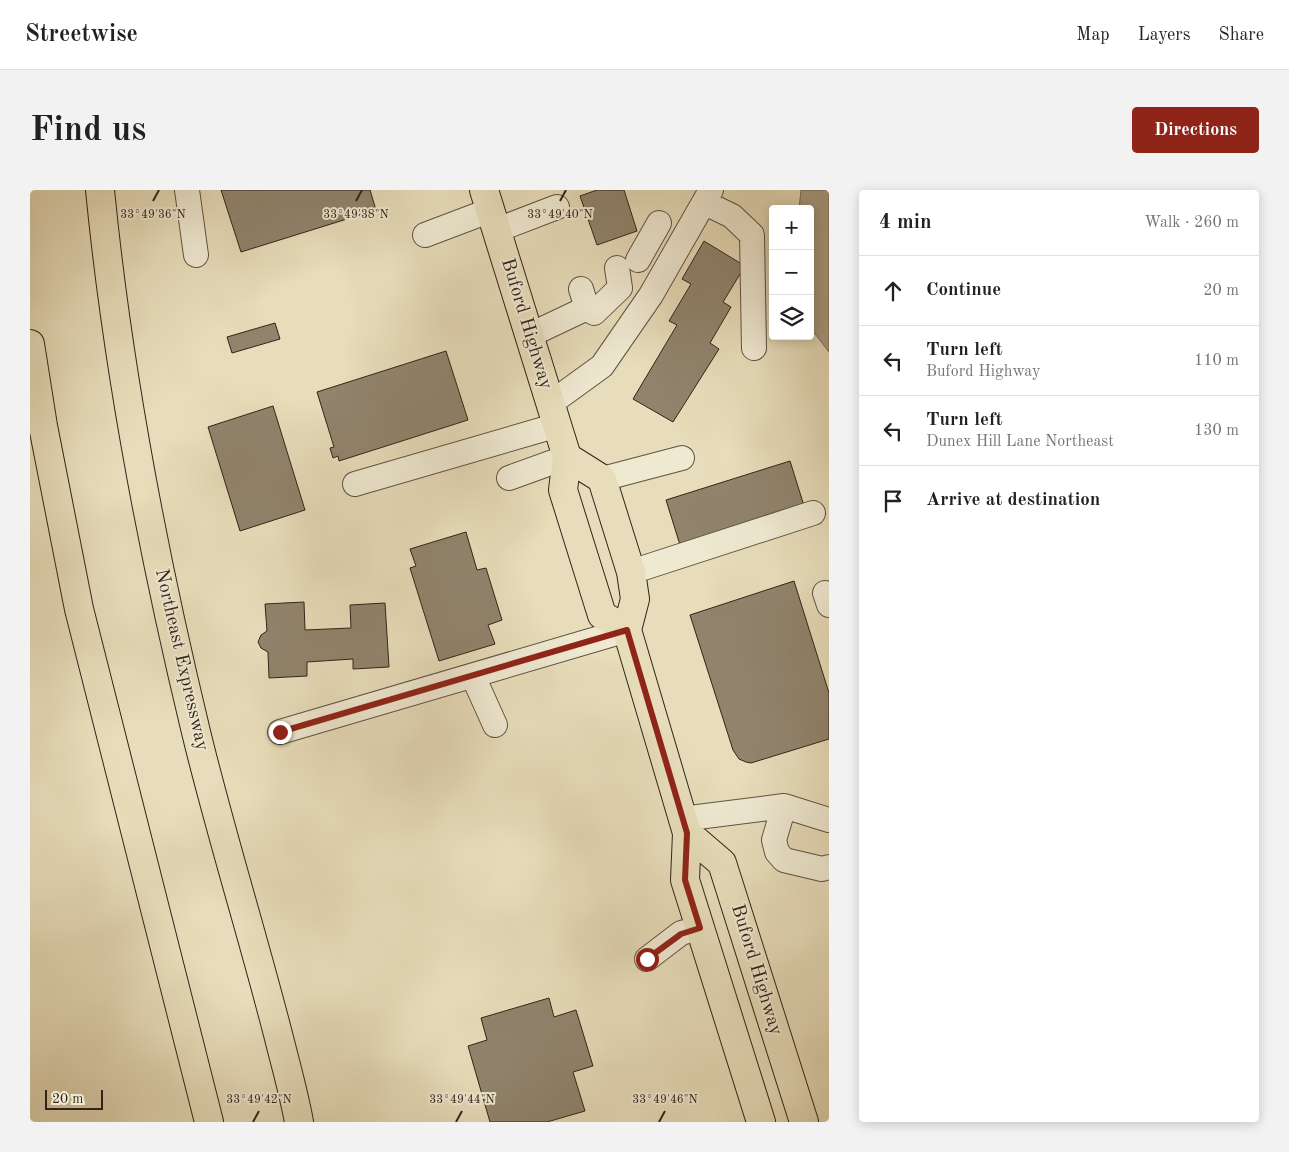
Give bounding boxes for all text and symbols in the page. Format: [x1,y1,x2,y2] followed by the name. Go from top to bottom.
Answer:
[25,23,138,47] text: Streetwise
[1076,26,1110,44] text: Map
[1138,26,1190,44] text: Layers
[1218,26,1264,44] text: Share
[1132,107,1259,153] button: Directions
[30,113,146,148] text: Find us
[769,205,814,340] map controls
[769,205,814,250] button: +
[120,209,186,221] text: 33°49'36"N
[323,209,389,221] text: 33°49'38"N
[527,209,593,221] text: 33°49'40"N
[879,212,932,233] text: 4 min
[1144,215,1239,231] text: Walk · 260 m
[769,250,814,295] button: −
[497,256,555,392] street label: Buford Highway
[879,277,907,305] icon: ahead
[926,281,1001,300] text: Continue
[1203,283,1239,299] text: 20 m
[769,295,814,340] button: layers
[926,341,1003,360] text: Turn left
[879,347,907,375] icon: left
[1194,353,1239,369] text: 110 m
[926,364,1041,380] text: Buford Highway
[926,411,1003,430] text: Turn left
[879,417,907,445] icon: left
[1194,423,1239,439] text: 130 m
[926,434,1114,450] text: Dunex Hill Lane Northeast
[879,487,907,515] icon: arrive
[926,491,1100,510] text: Arrive at destination
[151,567,211,753] street label: Northeast Expressway
[269,721,292,744] route end
[727,902,785,1038] street label: Buford Highway
[636,948,659,971] route start
[45,1087,102,1110] scale bar
[52,1092,83,1106] text: 20 m
[226,1094,292,1106] text: 33°49'42"N
[429,1094,495,1106] text: 33°49'44"N
[632,1094,698,1106] text: 33°49'46"N

